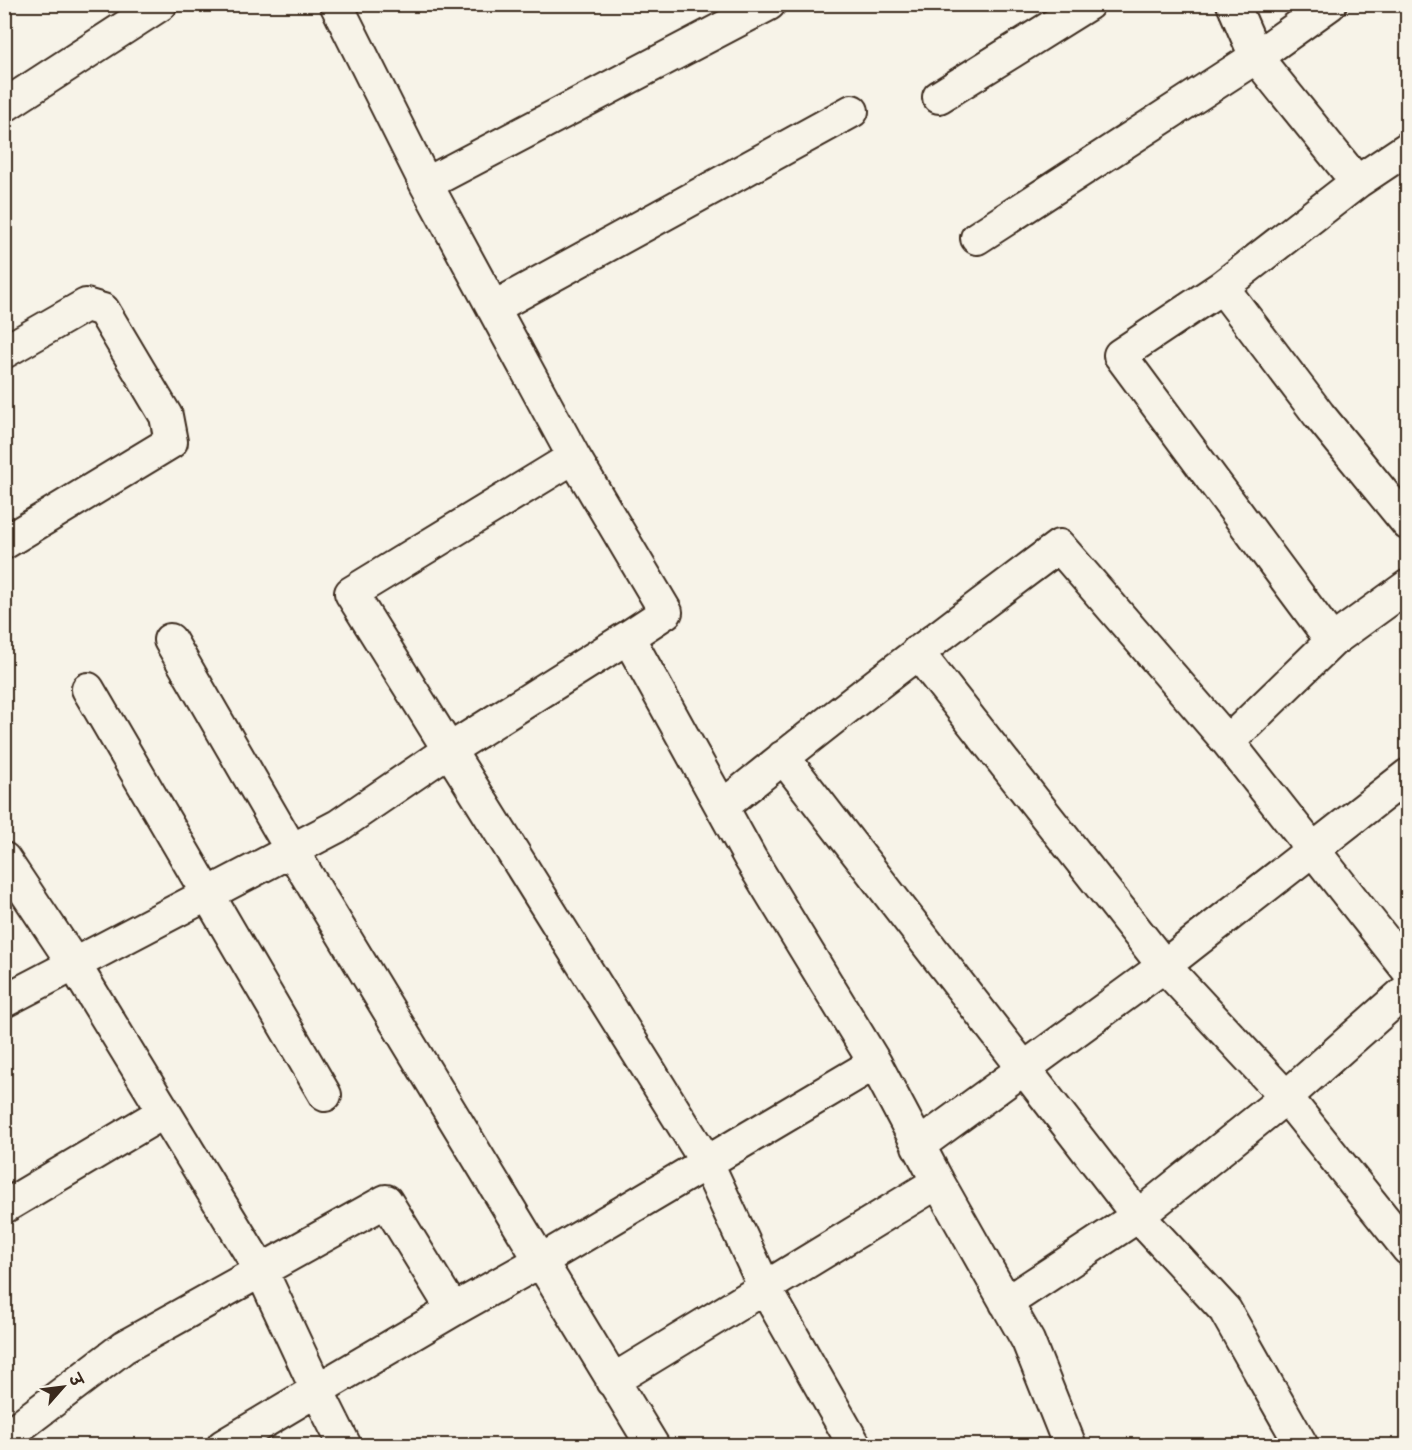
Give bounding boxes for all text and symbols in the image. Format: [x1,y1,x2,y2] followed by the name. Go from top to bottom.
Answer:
[33,1357,93,1417] north arrow
[63,1369,87,1391] text: उ

